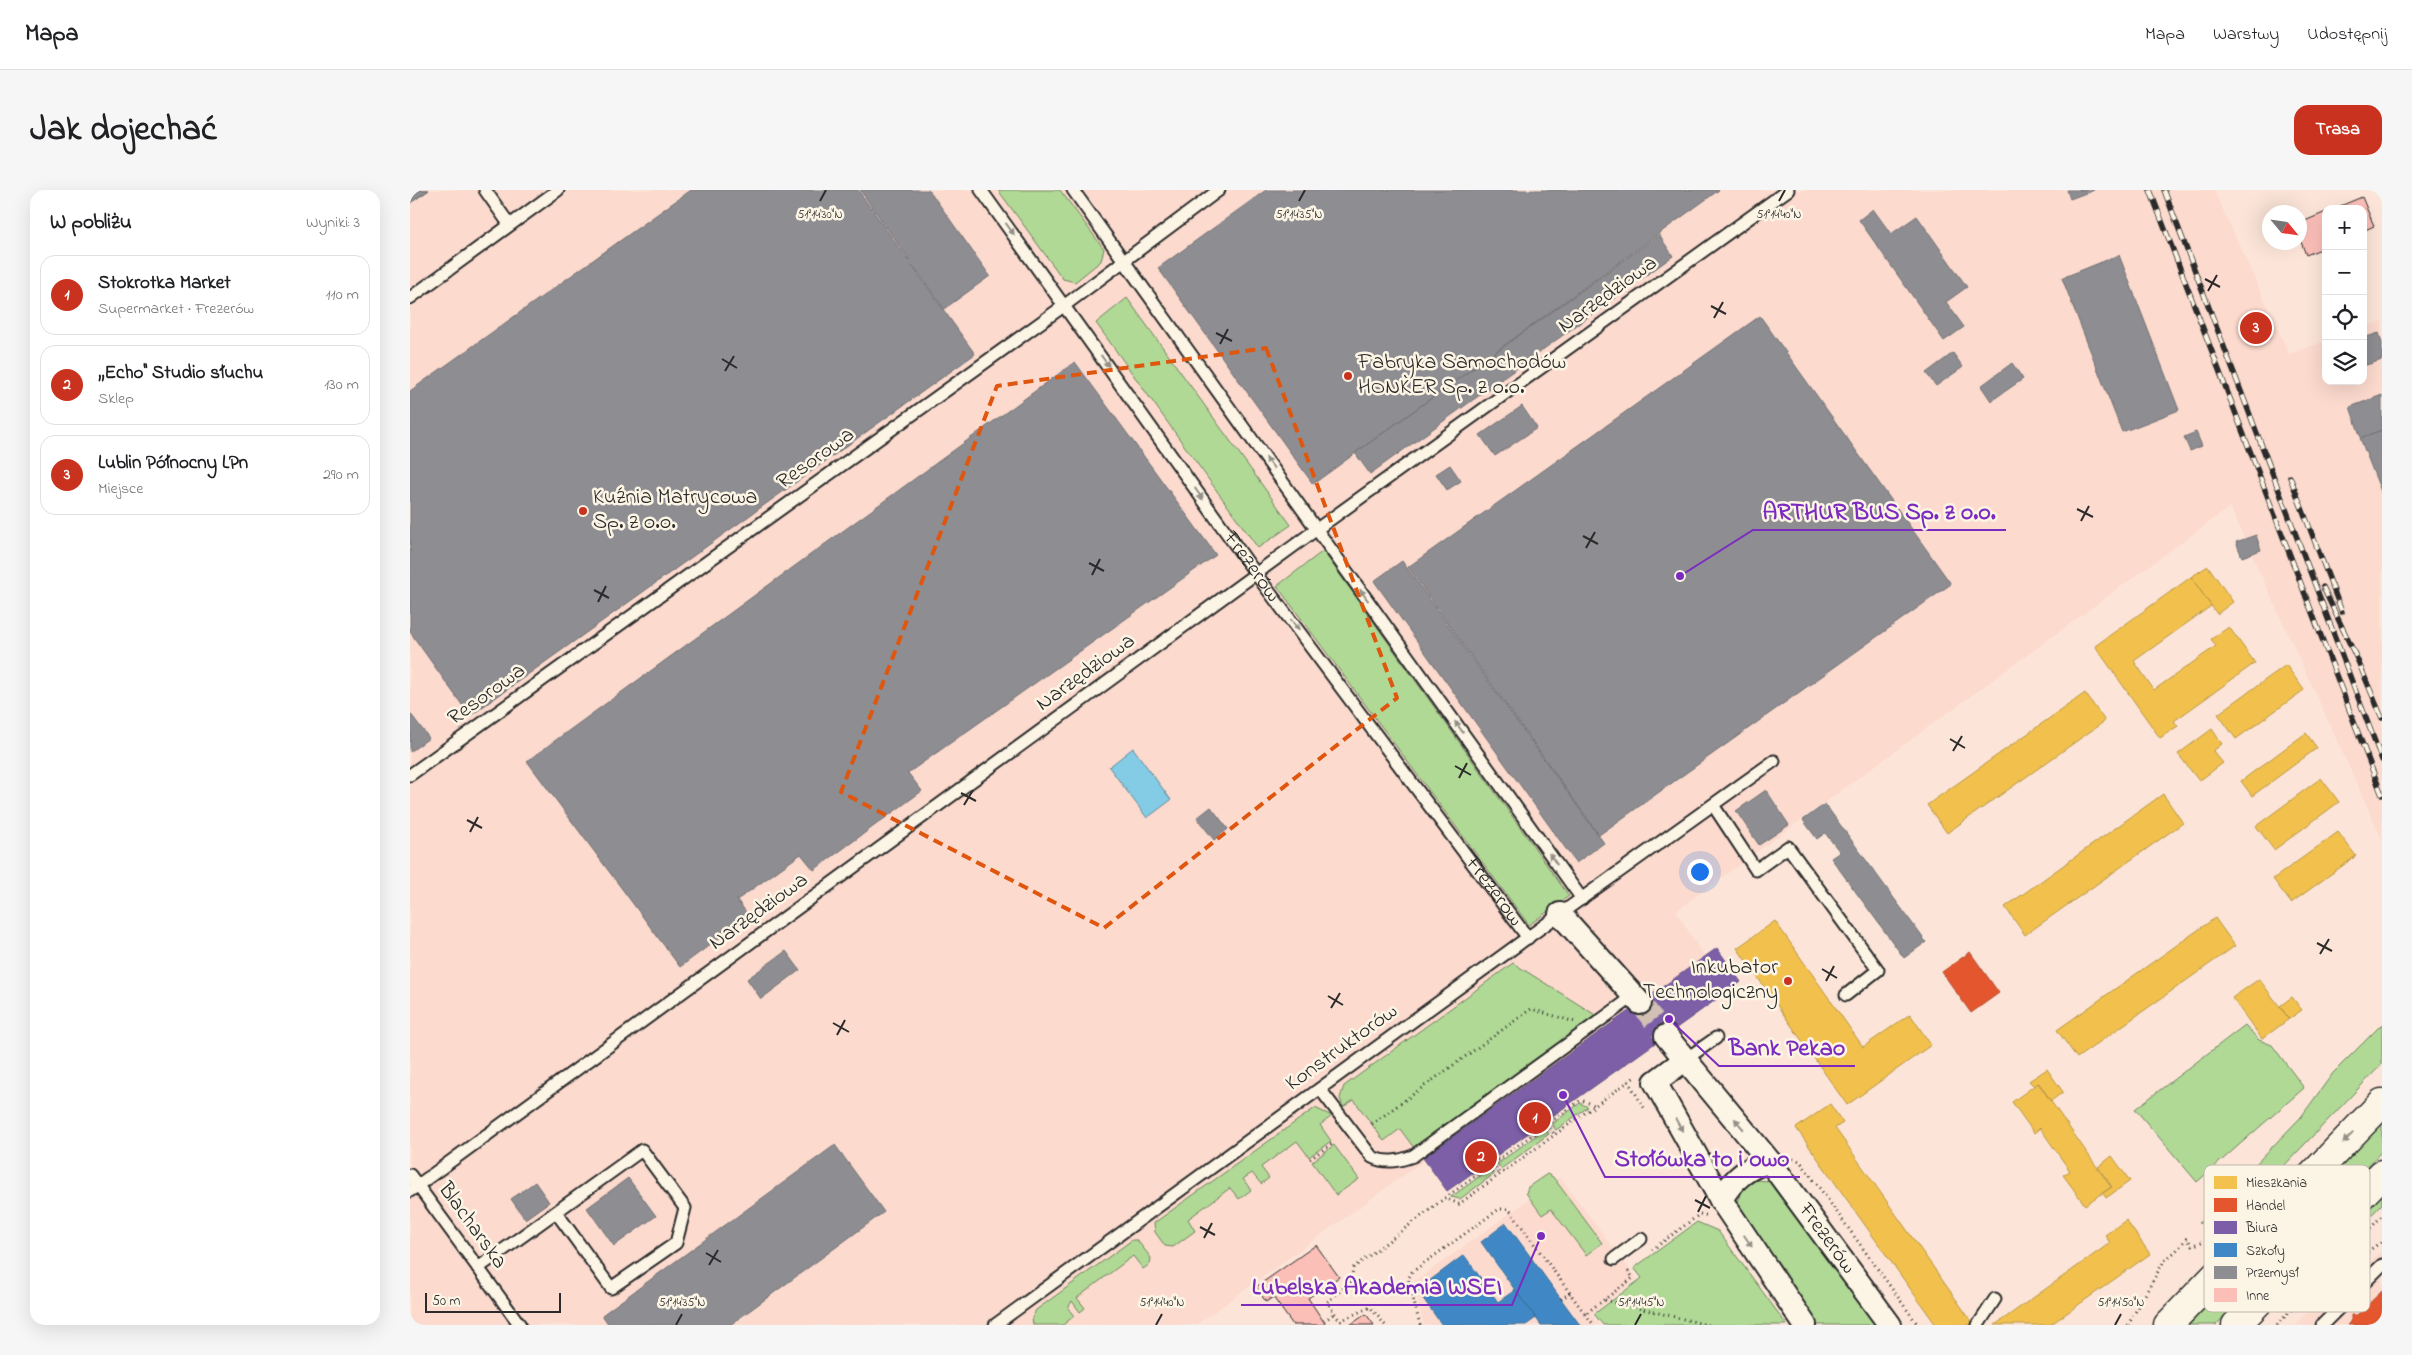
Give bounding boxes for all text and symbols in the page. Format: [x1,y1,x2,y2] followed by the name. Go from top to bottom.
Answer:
[25,17,79,52] text: Mapa
[2145,22,2185,48] text: Mapa
[2213,22,2279,48] text: Warstwy
[2307,22,2387,48] text: Udostępnij
[30,105,217,156] text: Jak dojechać
[2294,105,2382,155] button: Trasa
[2262,205,2307,250] north arrow
[2322,205,2367,385] map controls
[2322,205,2367,250] button: +
[798,206,842,224] text: 51°14'30"N
[1276,206,1322,224] text: 51°14'35"N
[1757,206,1801,224] text: 51°14'40"N
[50,208,132,238] text: W pobliżu
[306,211,360,235] text: Wyniki: 3
[1005,222,1015,236] one-way arrow
[1552,248,1664,342] street label: Narzędziowa
[2322,250,2367,295] button: −
[98,270,231,297] text: Stokrotka Market
[64,283,70,307] text: 1
[325,283,359,307] text: 110 m
[2322,295,2367,340] button: locate
[98,297,254,321] text: Supermarket · Frezerów
[2240,309,2272,347] pin: 3
[2322,340,2367,385] button: layers
[1357,347,1566,404] place label: Fabryka Samochodów HONKER Sp. z o.o.
[1100,354,1110,368] one-way arrow
[98,360,263,387] text: ,,Echo'' Studio słuchu
[1342,370,1354,382] marker: Fabryka Samochodów HONKER Sp. z o.o.
[63,373,71,397] text: 2
[324,373,359,397] text: 130 m
[98,387,134,411] text: Sklep
[770,420,862,498] street label: Resorowa
[98,450,248,477] text: Lublin Północny LPn
[1264,457,1275,470] one-way arrow
[64,463,70,487] text: 3
[323,463,359,487] text: 290 m
[98,477,143,501] text: Miejsce
[593,482,757,539] place label: Kuźnia Matrycowa Sp. z o.o.
[1194,487,1204,500] one-way arrow
[1753,491,2006,530] callout: ARTHUR BUS Sp. z o.o.
[1762,496,1996,531] text: ARTHUR BUS Sp. z o.o.
[577,505,589,517] marker: Kuźnia Matrycowa Sp. z o.o.
[1214,524,1288,609] street label: Frezerów
[1359,588,1369,602] one-way arrow
[1289,618,1300,631] one-way arrow
[1030,626,1142,720] street label: Narzędziowa
[441,656,533,734] street label: Resorowa
[1454,720,1464,734] one-way arrow
[1456,849,1531,934] street label: Frezerów
[1548,852,1558,866] one-way arrow
[1687,859,1713,885] your location
[703,865,815,959] street label: Narzędziowa
[1643,952,1778,1010] place label: Inkubator Technologiczny
[1782,975,1794,987] marker: Inkubator Technologiczny
[1279,996,1405,1100] street label: Konstruktorów
[1719,1027,1855,1066] callout: Bank Pekao
[1728,1032,1845,1067] text: Bank Pekao
[1519,1099,1551,1137] pin: 1
[1675,1117,1683,1132] one-way arrow
[1734,1118,1745,1131] one-way arrow
[2342,1132,2354,1144] one-way arrow
[1465,1138,1497,1176] pin: 2
[1605,1138,1800,1177] callout: Stołówka to i owo
[1614,1143,1790,1178] text: Stołówka to i owo
[2204,1165,2370,1312] legend
[2246,1173,2307,1194] text: Mieszkania
[429,1175,515,1276] street label: Blacharska
[1789,1196,1864,1281] street label: Frezerów
[2246,1196,2285,1217] text: Handel
[2245,1218,2278,1239] text: Biura
[1743,1234,1753,1247] one-way arrow
[2246,1241,2285,1263] text: Szkoły
[2246,1263,2300,1285] text: Przemysł
[1241,1266,1512,1305] callout: Lubelska Akademia WSEI
[1252,1271,1502,1306] text: Lubelska Akademia WSEI
[2246,1286,2270,1307] text: Inne
[425,1290,561,1313] scale bar
[432,1291,460,1312] text: 50 m
[659,1294,705,1312] text: 51°14'35"N
[1140,1294,1184,1312] text: 51°14'40"N
[1618,1294,1664,1312] text: 51°14'45"N
[2098,1294,2144,1312] text: 51°14'50"N

